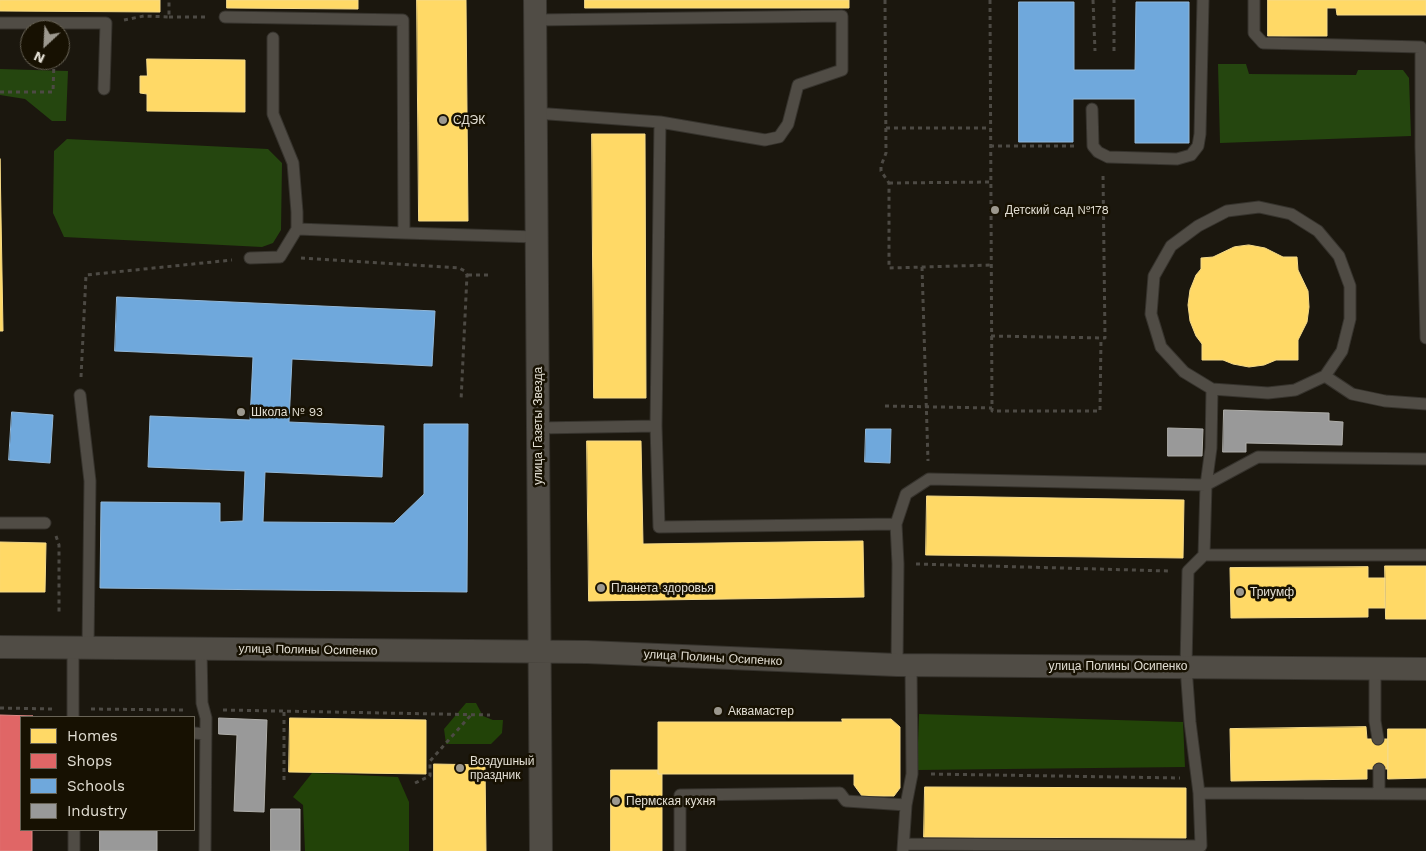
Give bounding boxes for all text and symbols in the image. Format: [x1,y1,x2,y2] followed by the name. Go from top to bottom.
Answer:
[20,20,70,70] north arrow
[31,48,47,67] text: N
[453,113,485,127] place label: СДЭК
[437,114,449,126] marker: СДЭК
[1005,203,1109,217] place label: Детский сад №178
[989,204,1001,216] marker: Детский сад №178
[531,367,545,485] street label: улица Газеты Звезда
[251,405,323,419] place label: Школа № 93
[235,406,247,418] marker: Школа № 93
[611,581,714,595] place label: Планета здоровья
[595,582,607,594] marker: Планета здоровья
[1250,585,1294,599] place label: Триумф
[1234,586,1246,598] marker: Триумф
[238,642,378,658] street label: улица Полины Осипенко
[643,647,783,669] street label: улица Полины Осипенко
[1048,659,1188,673] street label: улица Полины Осипенко
[728,704,794,718] place label: Аквамастер
[712,705,724,717] marker: Аквамастер
[20,716,195,831] legend
[67,727,118,745] text: Homes
[67,752,112,770] text: Shops
[470,754,534,782] place label: Воздушный праздник
[454,762,466,774] marker: Воздушный праздник
[67,777,125,795] text: Schools
[626,794,716,808] place label: Пермская кухня
[610,795,622,807] marker: Пермская кухня
[67,802,127,820] text: Industry

